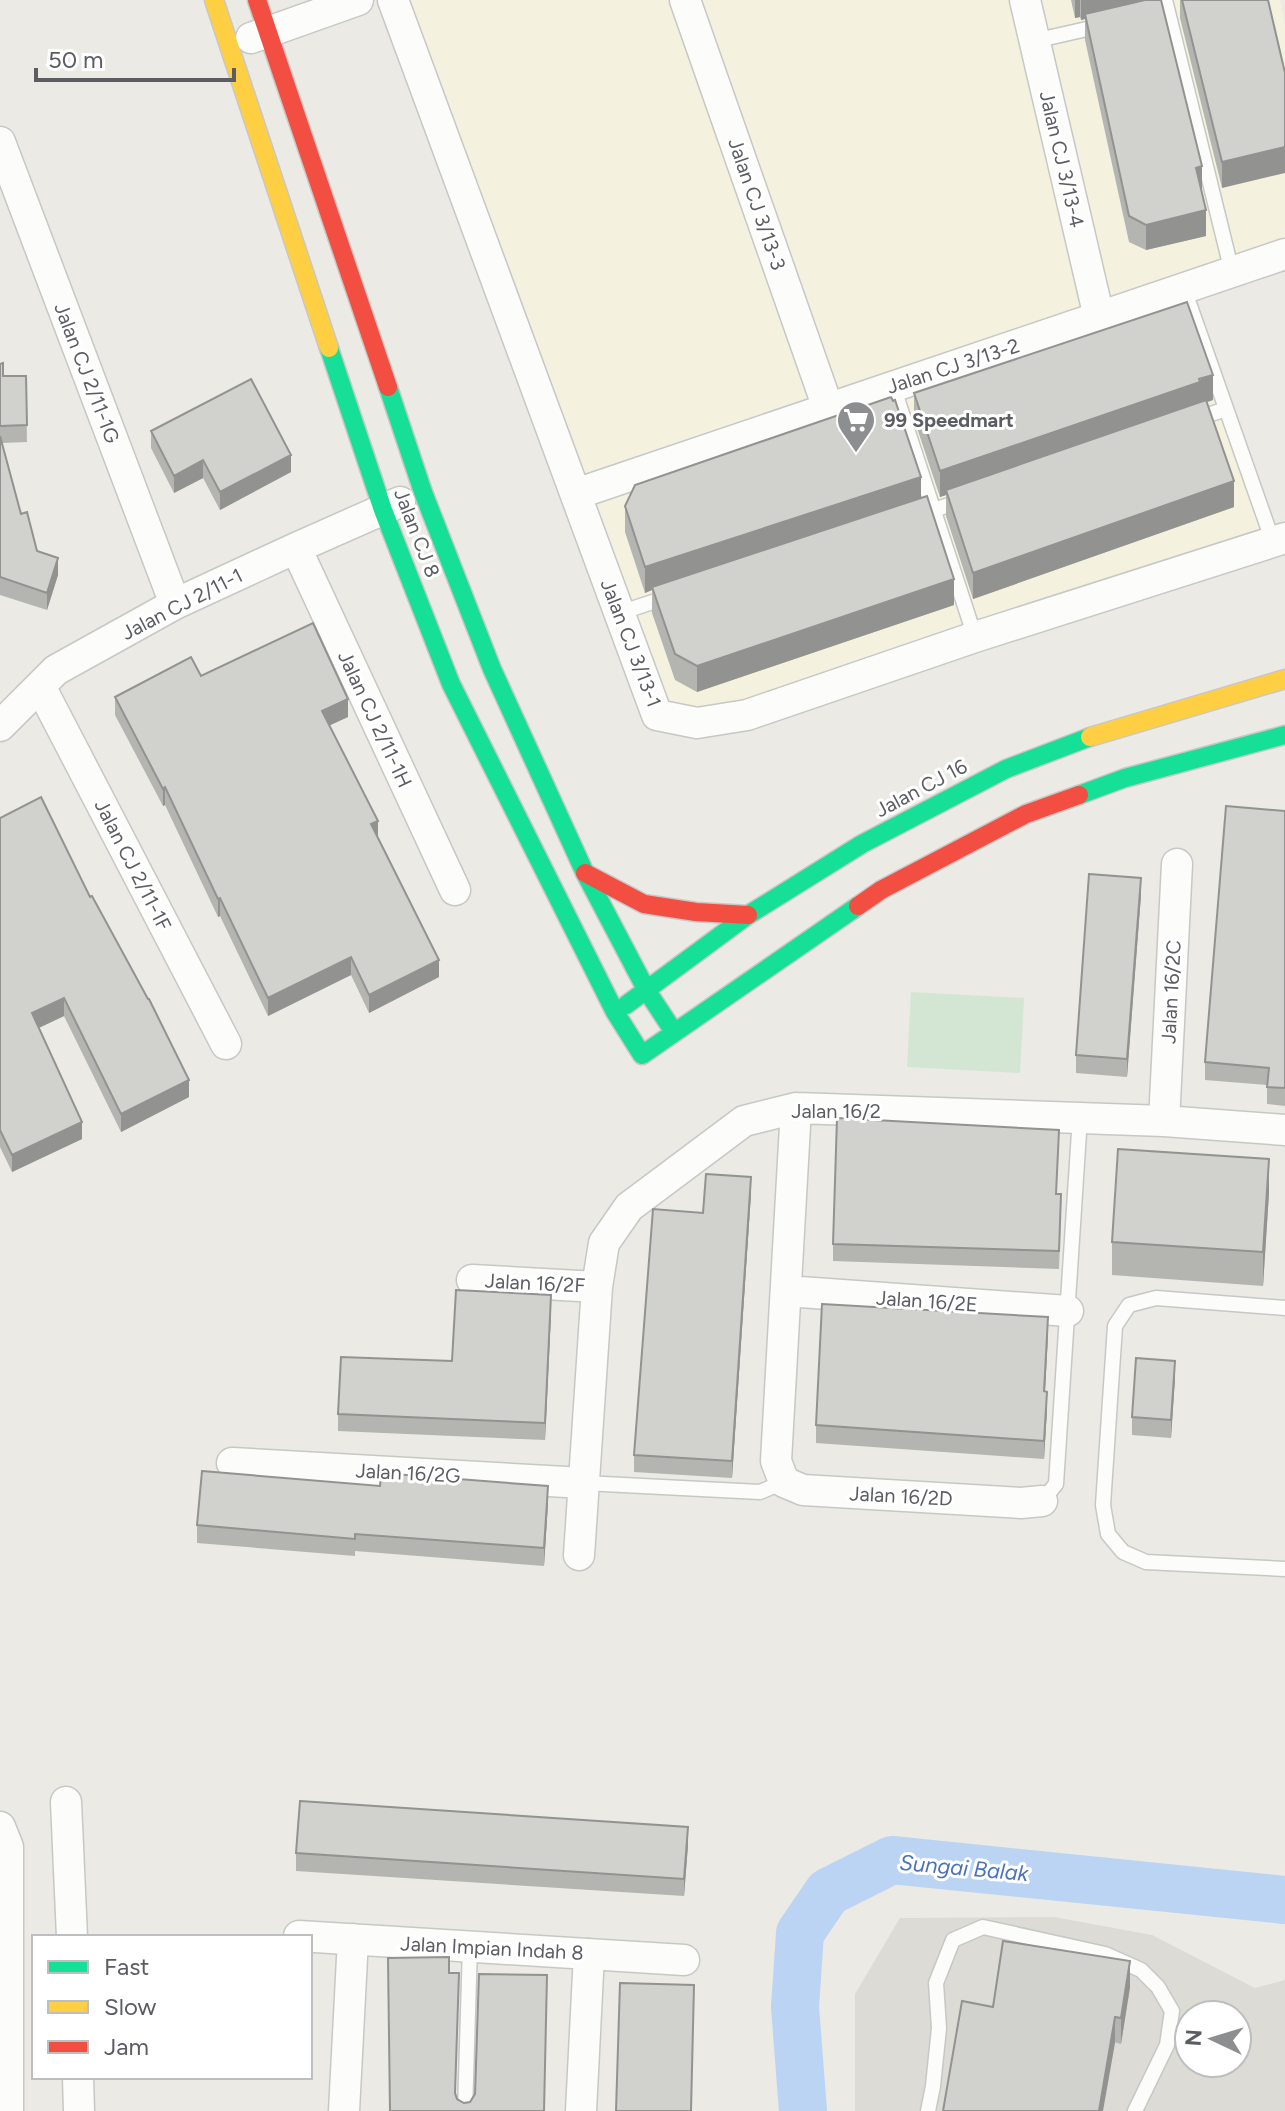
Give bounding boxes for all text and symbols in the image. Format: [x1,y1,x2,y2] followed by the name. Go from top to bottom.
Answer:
[36,32,234,82] scale bar
[48,45,104,74] text: 50 m
[1035,88,1089,230] street label: Jalan CJ 3/13-4
[723,135,791,273] street label: Jalan CJ 3/13-3
[49,300,125,446] street label: Jalan CJ 2/11-1G
[884,333,1022,399] street label: Jalan CJ 3/13-2
[835,399,877,454] supermarket icon: 99 Speedmart
[884,408,1014,432] place label: 99 Speedmart
[389,485,445,581] street label: Jalan CJ 8
[117,563,247,645] street label: Jalan CJ 2/11-1
[596,576,666,710] street label: Jalan CJ 3/13-1
[333,647,417,791] street label: Jalan CJ 2/11-1H
[871,754,971,822] street label: Jalan CJ 16
[90,795,176,935] street label: Jalan CJ 2/11-1F
[1156,939,1186,1045] street label: Jalan 16/2C
[791,1099,881,1123] street label: Jalan 16/2
[484,1268,586,1298] street label: Jalan 16/2F
[875,1285,979,1317] street label: Jalan 16/2E
[355,1458,461,1488] street label: Jalan 16/2G
[849,1481,953,1511] street label: Jalan 16/2D
[898,1849,1031,1887] water label: Sungai Balak
[400,1931,584,1965] street label: Jalan Impian Indah 8
[32,1935,312,2079] legend
[104,1952,149,1981] text: Fast
[104,1992,157,2021] text: Slow
[1173,1999,1253,2079] north arrow
[1179,2028,1208,2047] text: N
[104,2032,149,2061] text: Jam

